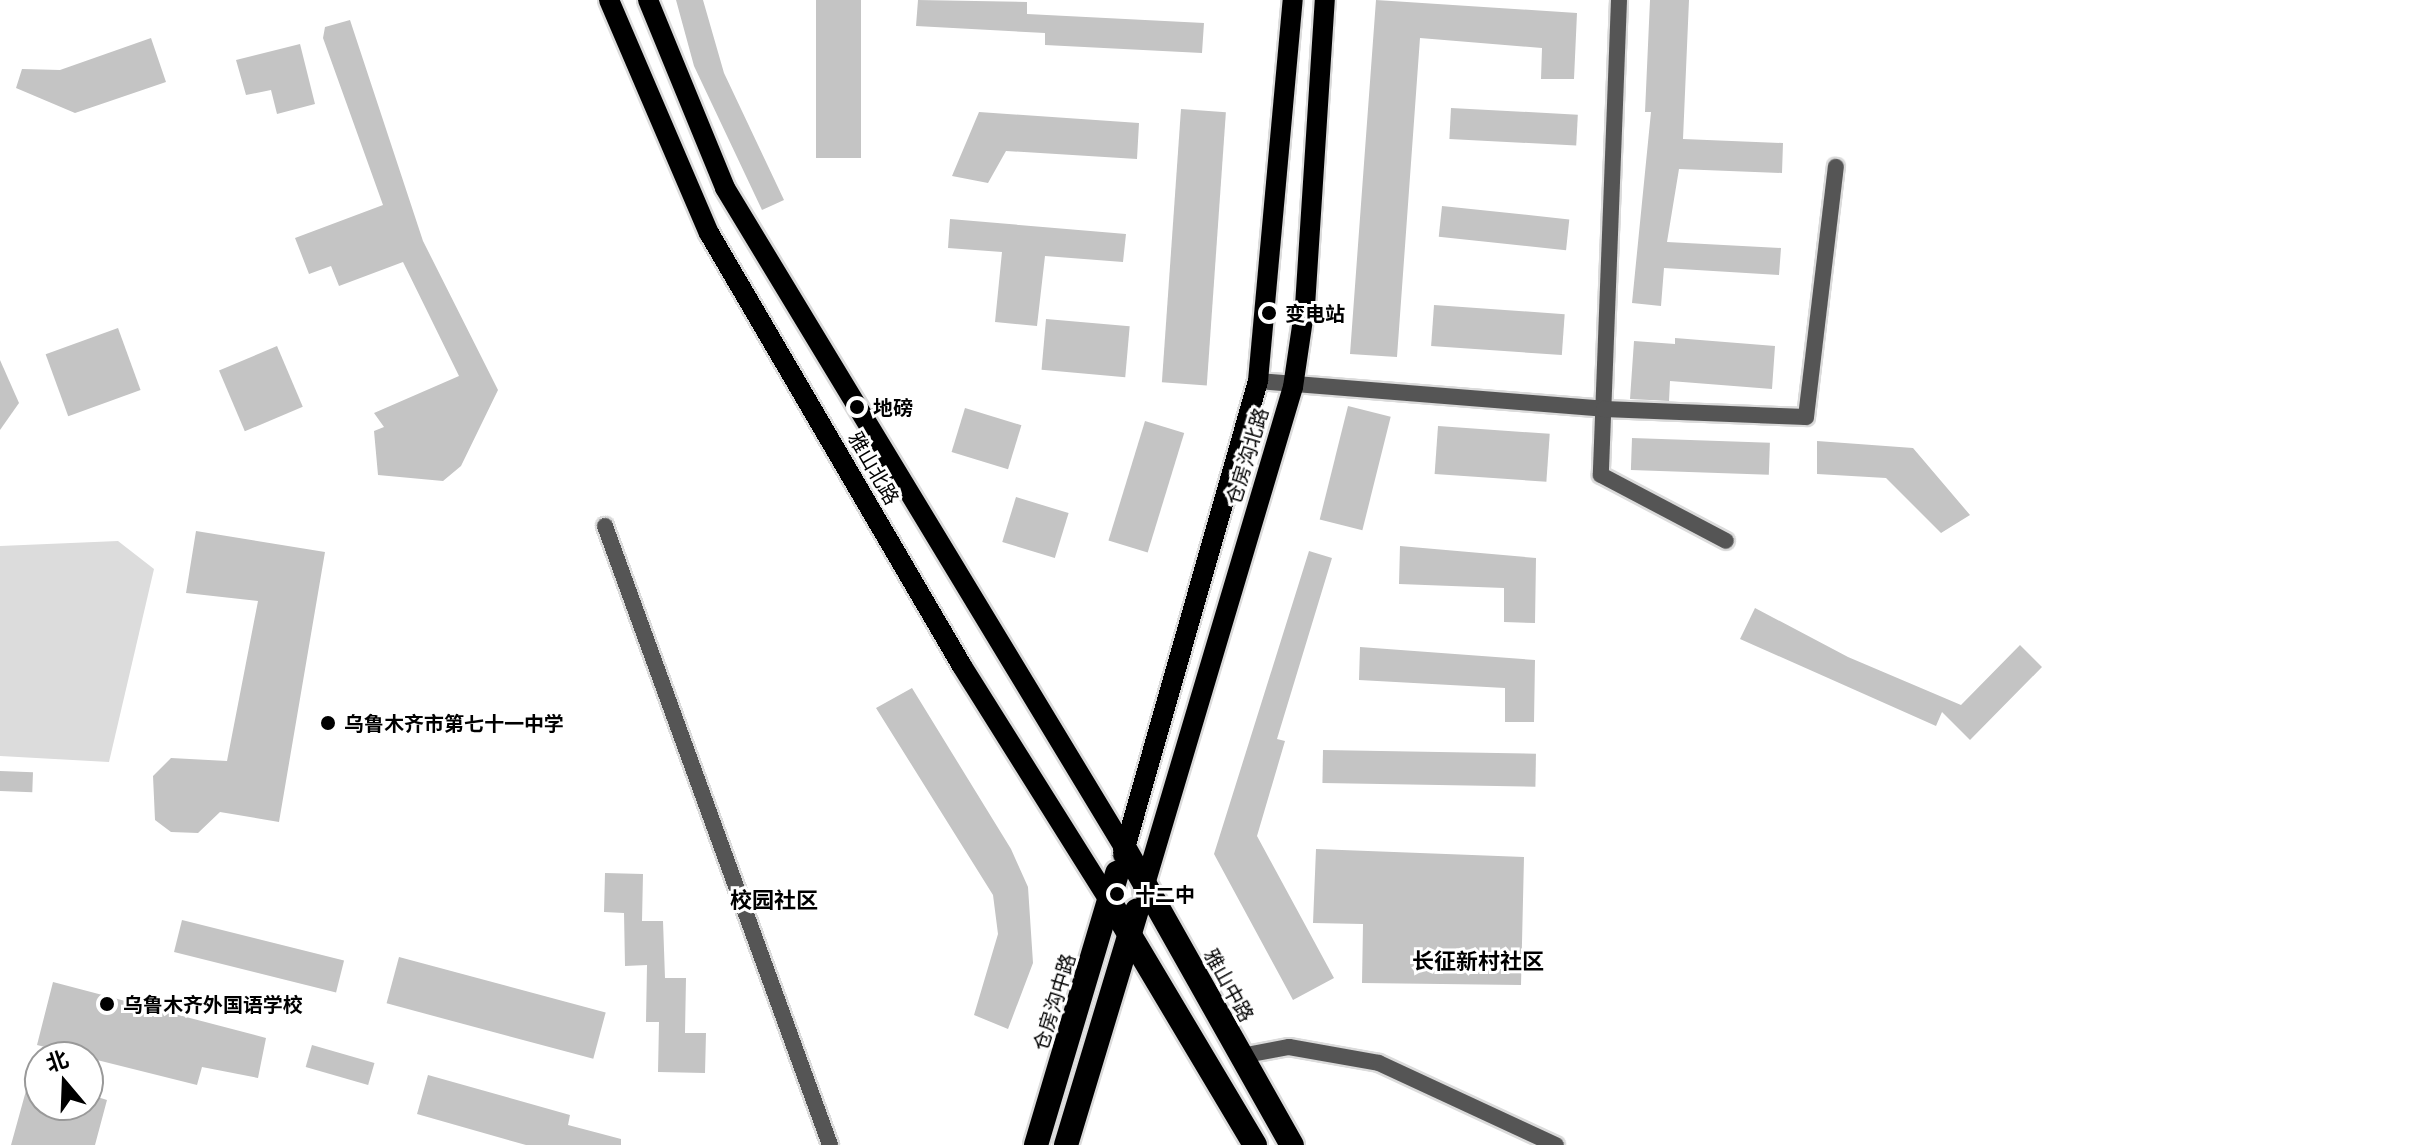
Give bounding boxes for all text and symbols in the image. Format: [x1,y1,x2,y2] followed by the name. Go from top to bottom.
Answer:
[1285,301,1345,325] place label: 变电站
[1260,304,1278,322] marker: 变电站
[873,395,913,419] place label: 地磅
[848,398,866,416] marker: 地磅
[1221,405,1273,507] street label: 仓房沟北路
[844,427,904,509] street label: 雅山北路
[344,711,564,735] place label: 乌鲁木齐市第七十一中学
[319,714,337,732] marker: 乌鲁木齐市第七十一中学
[1135,882,1195,906] place label: 十二中
[1106,883,1128,905] marker: 十二中
[730,887,818,913] district label: 校园社区
[1199,944,1259,1026] street label: 雅山中路
[1412,948,1544,974] district label: 长征新村社区
[1028,951,1080,1053] street label: 仓房沟中路
[123,992,303,1016] place label: 乌鲁木齐外国语学校
[98,995,116,1013] marker: 乌鲁木齐外国语学校
[24,1041,104,1121] north arrow
[42,1042,72,1078] text: 北

